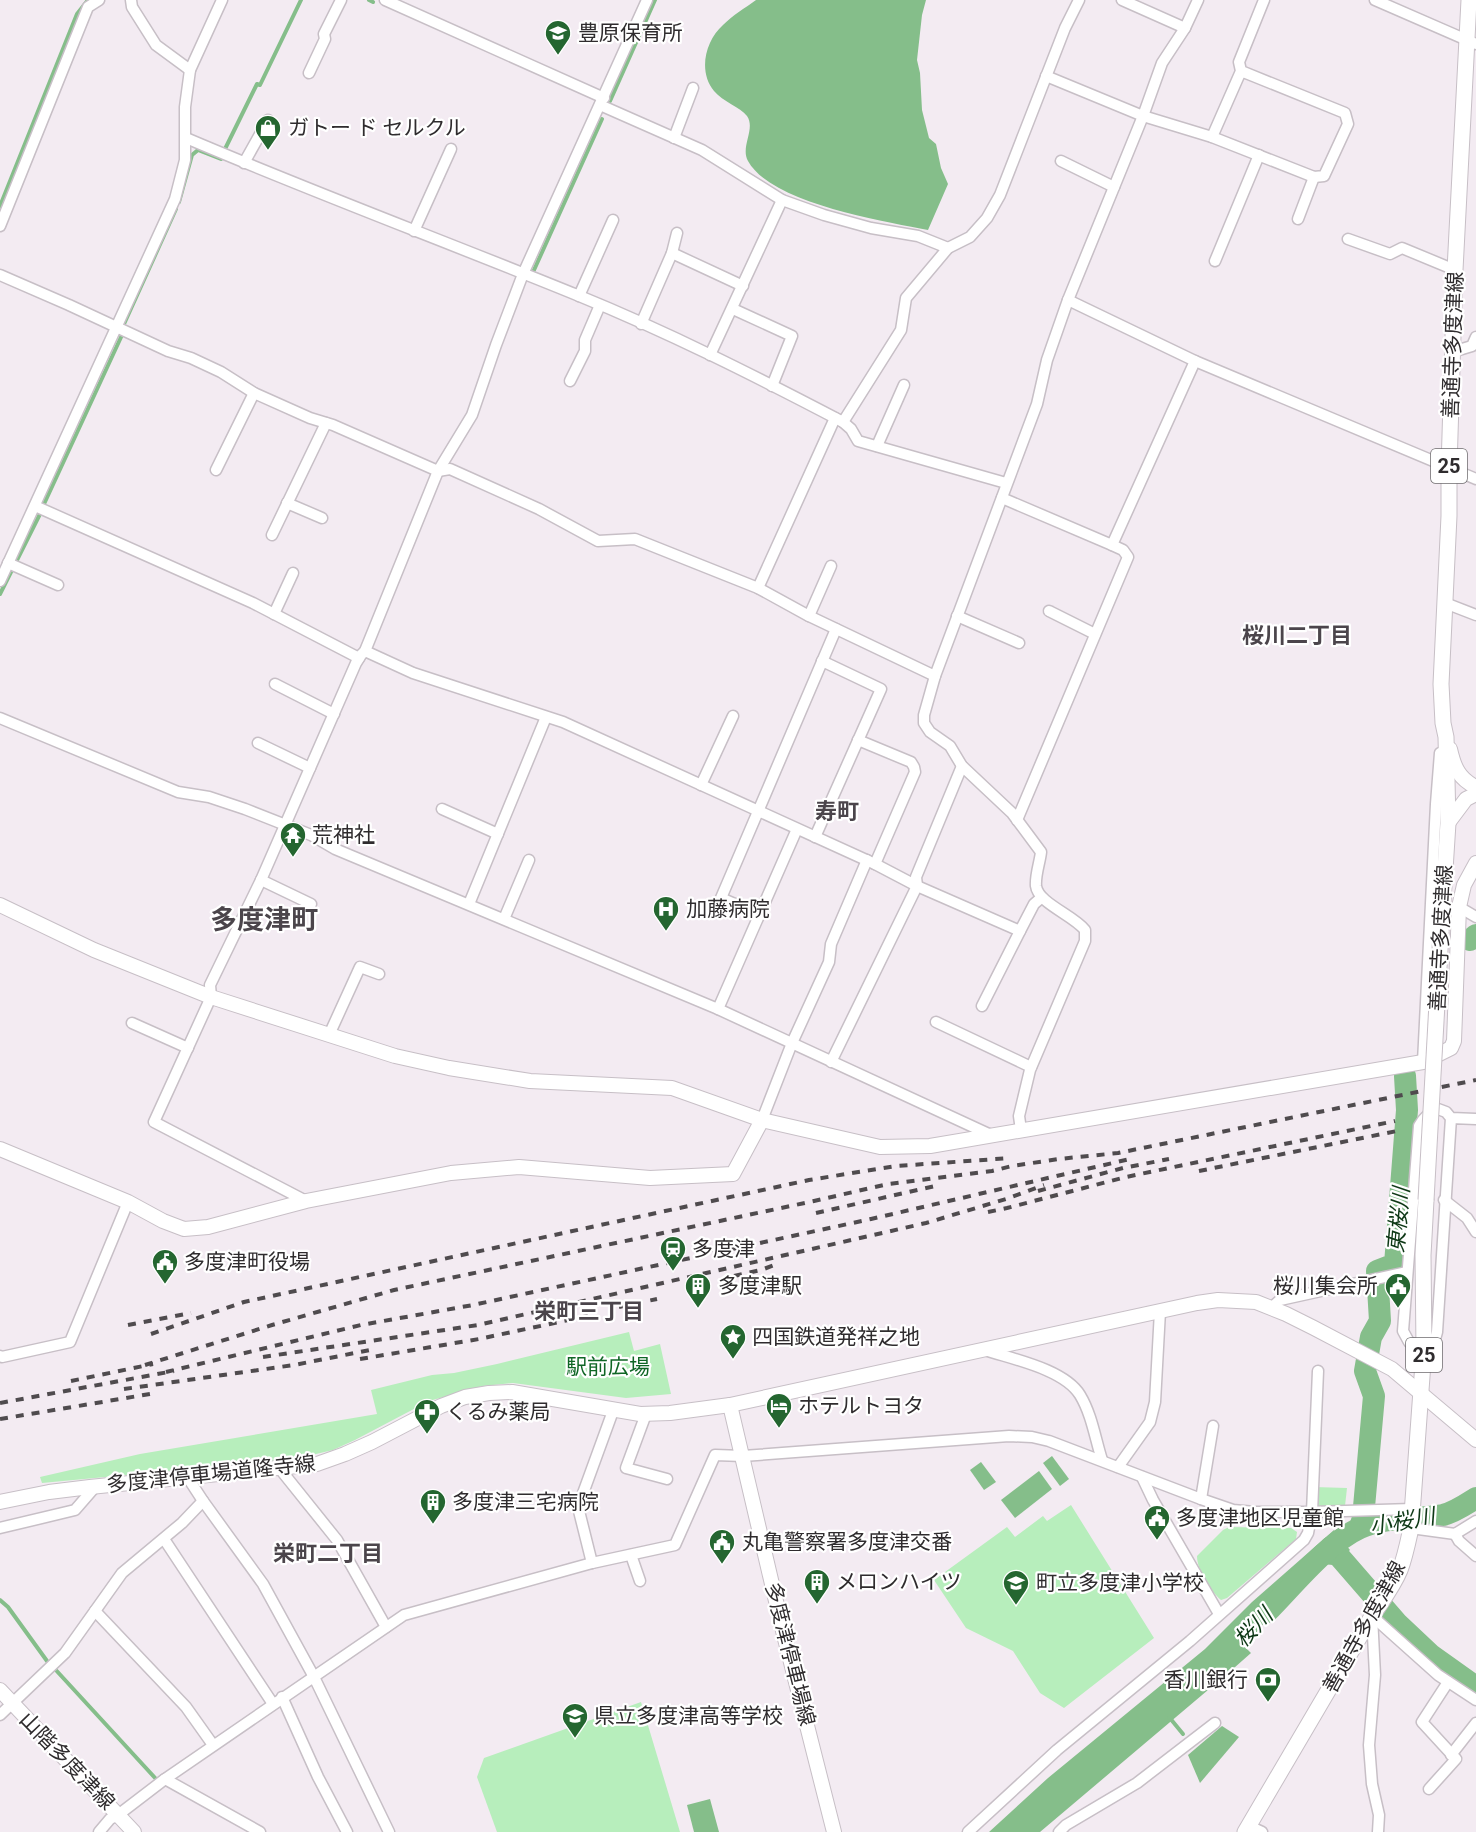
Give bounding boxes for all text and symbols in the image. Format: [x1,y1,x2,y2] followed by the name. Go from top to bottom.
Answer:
[543,18,573,56] school or university icon: 豊原保育所
[578,21,683,45] place label: 豊原保育所
[253,113,283,151] shop icon: ガトー ド セルクル
[288,116,466,140] place label: ガトー ド セルクル
[1438,271,1468,419] street label: 善通寺多度津線
[1431,449,1467,483] road number: 25
[1242,623,1352,648] district label: 桜川二丁目
[815,799,859,824] district label: 寿町
[278,820,308,858] temple icon: 荒神社
[312,823,375,847] place label: 荒神社
[1425,864,1457,1012] street label: 善通寺多度津線
[651,894,681,932] hospital icon: 加藤病院
[686,897,770,921] place label: 加藤病院
[210,904,318,936] district label: 多度津町
[1383,1184,1414,1254] water label: 東桜川
[658,1234,688,1272] station icon: 多度津
[692,1237,755,1261] place label: 多度津
[150,1247,180,1285] public building icon: 多度津町役場
[184,1250,310,1274] place label: 多度津町役場
[683,1271,713,1309] building icon: 多度津駅
[1383,1271,1413,1309] public building icon: 桜川集会所
[718,1274,802,1298] place label: 多度津駅
[1273,1274,1378,1298] place label: 桜川集会所
[534,1299,644,1324] district label: 栄町三丁目
[718,1322,748,1360] place icon: 四国鉄道発祥之地
[752,1325,920,1349] place label: 四国鉄道発祥之地
[1406,1338,1442,1372] road number: 25
[566,1355,650,1379] park label: 駅前広場
[764,1391,794,1429] hotel icon: ホテルトヨタ
[798,1394,924,1418] place label: ホテルトヨタ
[412,1397,442,1435] pharmacy icon: くるみ薬局
[446,1400,551,1424] place label: くるみ薬局
[105,1451,317,1497] street label: 多度津停車場道隆寺線
[418,1487,448,1525] building icon: 多度津三宅病院
[452,1490,599,1514] place label: 多度津三宅病院
[1142,1503,1172,1541] public building icon: 多度津地区児童館
[1367,1503,1439,1540] water label: 小桜川
[1176,1506,1344,1530] place label: 多度津地区児童館
[707,1527,737,1565] public building icon: 丸亀警察署多度津交番
[742,1530,952,1554] place label: 丸亀警察署多度津交番
[273,1541,383,1566] district label: 栄町二丁目
[1318,1557,1410,1697] street label: 善通寺多度津線
[802,1567,832,1605] building icon: メロンハイツ
[1001,1568,1031,1606] school or university icon: 町立多度津小学校
[836,1570,962,1594] place label: メロンハイツ
[1036,1571,1204,1595] place label: 町立多度津小学校
[761,1580,819,1728] street label: 多度津停車場線
[1229,1601,1279,1652] water label: 桜川
[1253,1665,1283,1703] bank icon: 香川銀行
[1164,1668,1248,1692] place label: 香川銀行
[560,1701,590,1739] school or university icon: 県立多度津高等学校
[594,1704,783,1728] place label: 県立多度津高等学校
[15,1707,119,1815] street label: 山階多度津線

